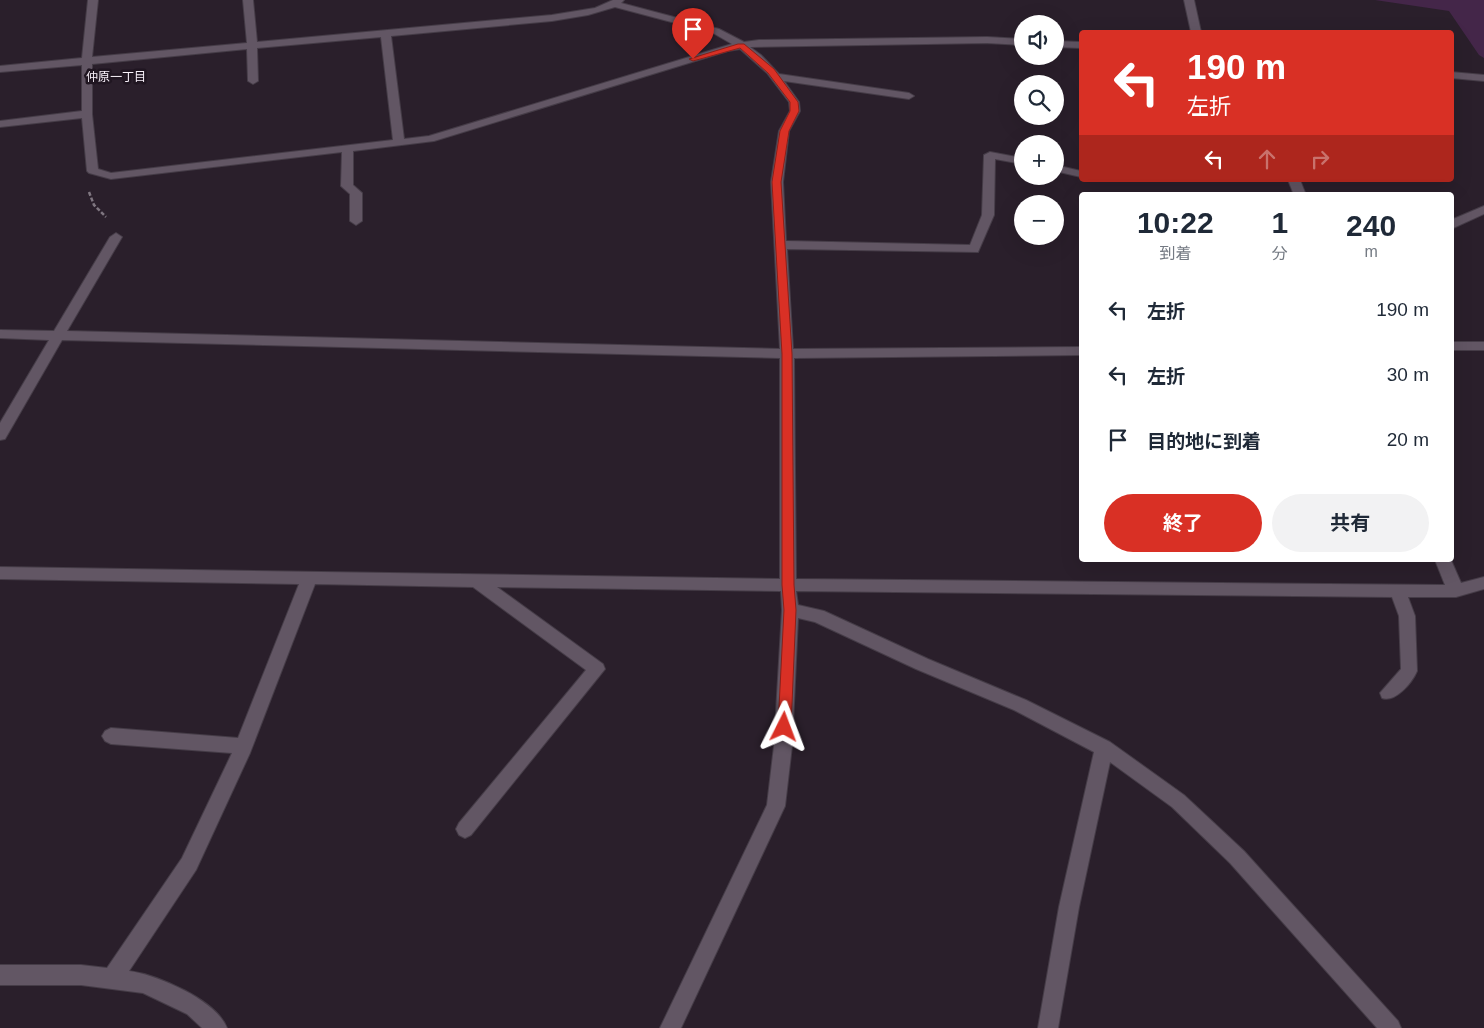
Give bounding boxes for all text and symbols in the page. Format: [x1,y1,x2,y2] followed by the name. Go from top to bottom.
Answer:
[672,8,714,59] pin
[679,15,707,43] icon: arrive
[1014,15,1064,245] map controls
[1014,15,1064,65] button: sound
[1187,47,1286,86] text: 190 m
[1104,50,1169,115] icon: left
[86,70,146,84] district label: 仲原一丁目
[1014,75,1064,125] button: search
[1187,94,1231,119] text: 左折
[1014,135,1064,185] button: +
[1200,145,1228,173] icon: left
[1253,145,1281,173] icon: ahead
[1306,145,1334,173] icon: right
[1014,195,1064,245] button: −
[1137,206,1214,239] text: 10:22
[1271,206,1288,239] text: 1
[1346,209,1396,242] text: 240
[1364,243,1378,260] text: m
[1159,245,1191,262] text: 到着
[1272,245,1288,262] text: 分
[1104,296,1132,324] icon: left
[1376,299,1429,320] text: 190 m
[1147,301,1185,322] text: 左折
[1104,361,1132,389] icon: left
[1387,364,1429,385] text: 30 m
[1147,366,1185,387] text: 左折
[1104,426,1132,454] icon: arrive
[1387,429,1429,450] text: 20 m
[1147,431,1261,452] text: 目的地に到着
[1104,494,1262,552] button: 終了
[1272,494,1429,552] button: 共有
[757,700,809,752] position arrow

